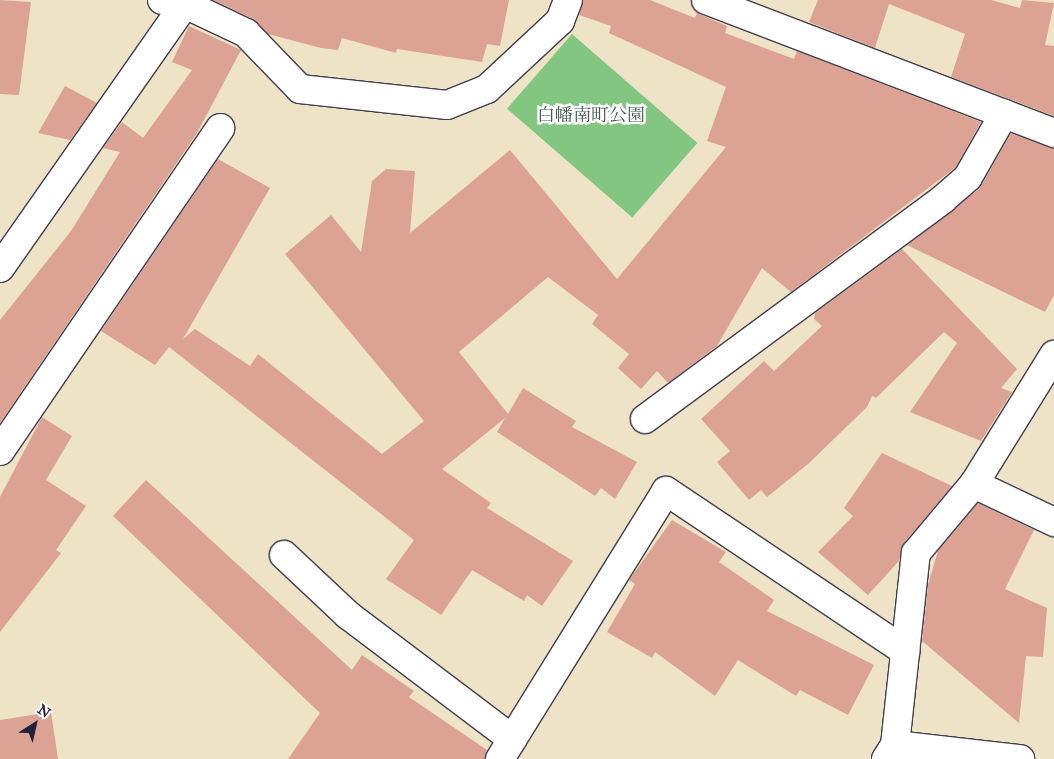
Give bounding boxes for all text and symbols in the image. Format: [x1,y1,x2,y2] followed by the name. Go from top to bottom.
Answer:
[537,104,645,126] park label: 白幡南町公園
[10,699,60,749] north arrow
[34,701,54,722] text: N

